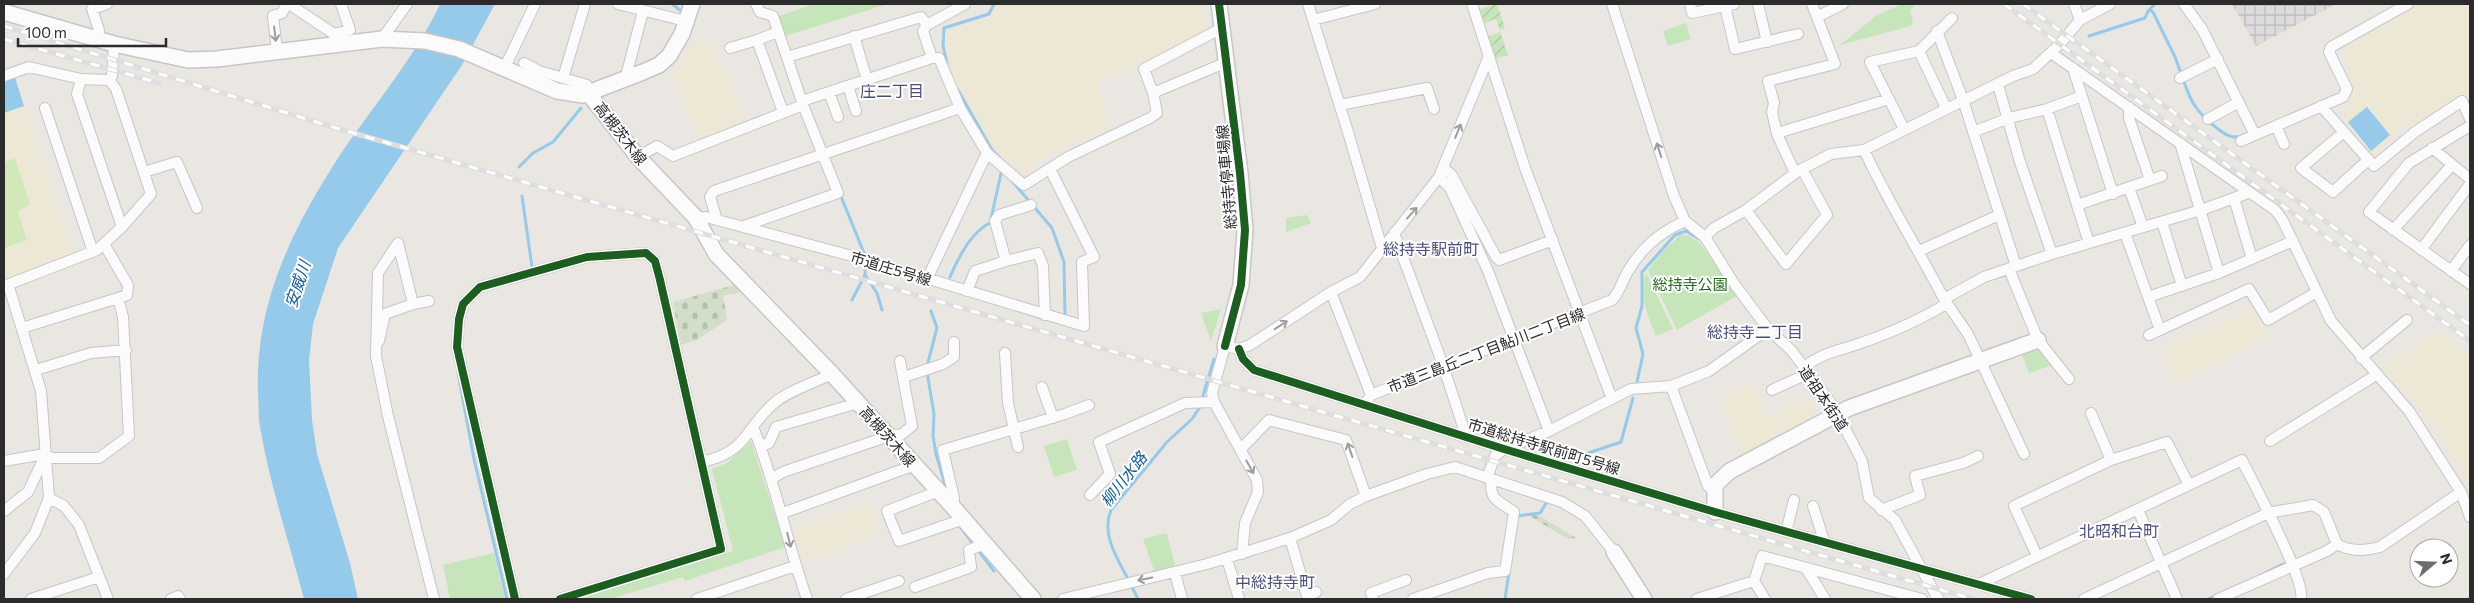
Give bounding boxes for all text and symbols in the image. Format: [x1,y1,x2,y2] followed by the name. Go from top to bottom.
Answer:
[18,15,165,47] scale bar
[25,23,67,41] text: 100 m
[270,25,280,41] one-way arrow
[860,81,924,100] district label: 庄二丁目
[591,98,651,168] street label: 高槻茨木線
[1212,124,1240,230] street label: 総持寺停車場線
[1454,124,1463,139] one-way arrow
[1654,142,1664,158] one-way arrow
[1406,207,1417,220] one-way arrow
[1383,239,1479,258] district label: 総持寺駅前町
[848,247,934,289] street label: 市道庄5号線
[281,256,314,310] water label: 安威川
[1652,275,1728,293] park label: 総持寺公園
[1385,304,1587,396] street label: 市道三島丘二丁目鮎川二丁目線
[1273,320,1287,330] one-way arrow
[1707,322,1803,341] district label: 総持寺二丁目
[1796,362,1852,434] street label: 道祖本街道
[856,402,920,470] street label: 高槻茨木線
[1466,414,1622,478] street label: 市道総持寺駅前町5号線
[1344,442,1354,458] one-way arrow
[1096,446,1151,510] water label: 柳川水路
[1246,459,1256,474] one-way arrow
[2079,521,2159,540] district label: 北昭和台町
[785,532,794,548] one-way arrow
[2409,538,2459,588] north arrow
[2437,551,2457,566] text: N
[1235,572,1315,591] district label: 中総持寺町
[1138,574,1154,584] one-way arrow

